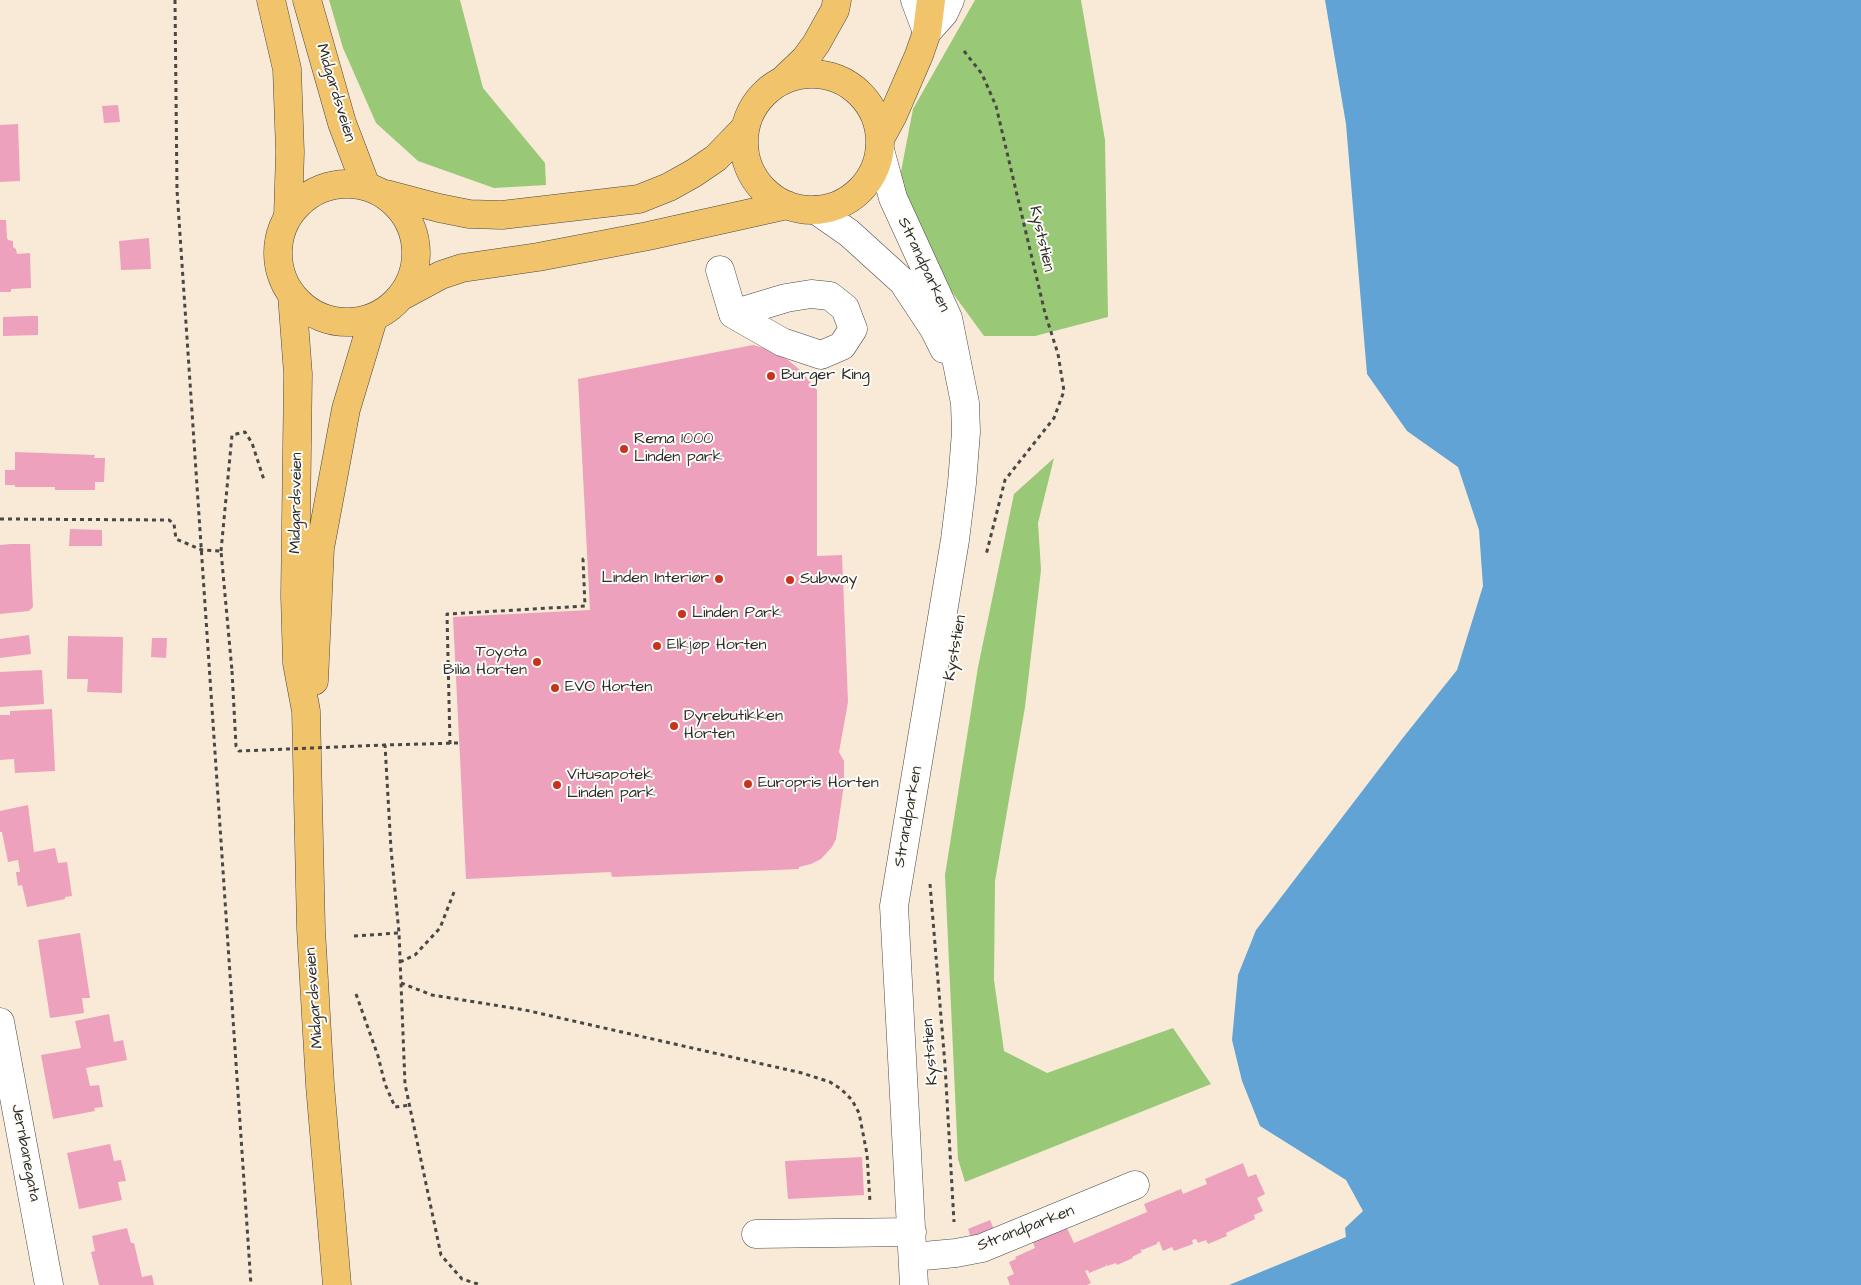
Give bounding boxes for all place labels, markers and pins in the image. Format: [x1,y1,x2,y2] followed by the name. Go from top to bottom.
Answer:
[781,366,870,386] place label: Burger King
[765,370,777,382] marker: Burger King
[634,430,722,468] place label: Rema 1000 Linden park
[618,443,630,455] marker: Rema 1000 Linden park
[602,569,709,589] place label: Linden Interiør
[800,570,857,590] place label: Subway
[713,573,725,585] marker: Linden Interiør
[784,574,796,586] marker: Subway
[692,604,782,624] place label: Linden Park
[676,608,688,620] marker: Linden Park
[667,636,767,656] place label: Elkjøp Horten
[651,640,663,652] marker: Elkjøp Horten
[443,643,527,681] place label: Toyota Bilia Horten
[531,656,543,668] marker: Toyota Bilia Horten
[565,678,652,698] place label: EVO Horten
[549,682,561,694] marker: EVO Horten
[684,707,783,745] place label: Dyrebutikken Horten
[668,720,680,732] marker: Dyrebutikken Horten
[567,766,655,804] place label: Vitusapotek Linden park
[758,774,879,794] place label: Europris Horten
[742,778,754,790] marker: Europris Horten
[551,779,563,791] marker: Vitusapotek Linden park

